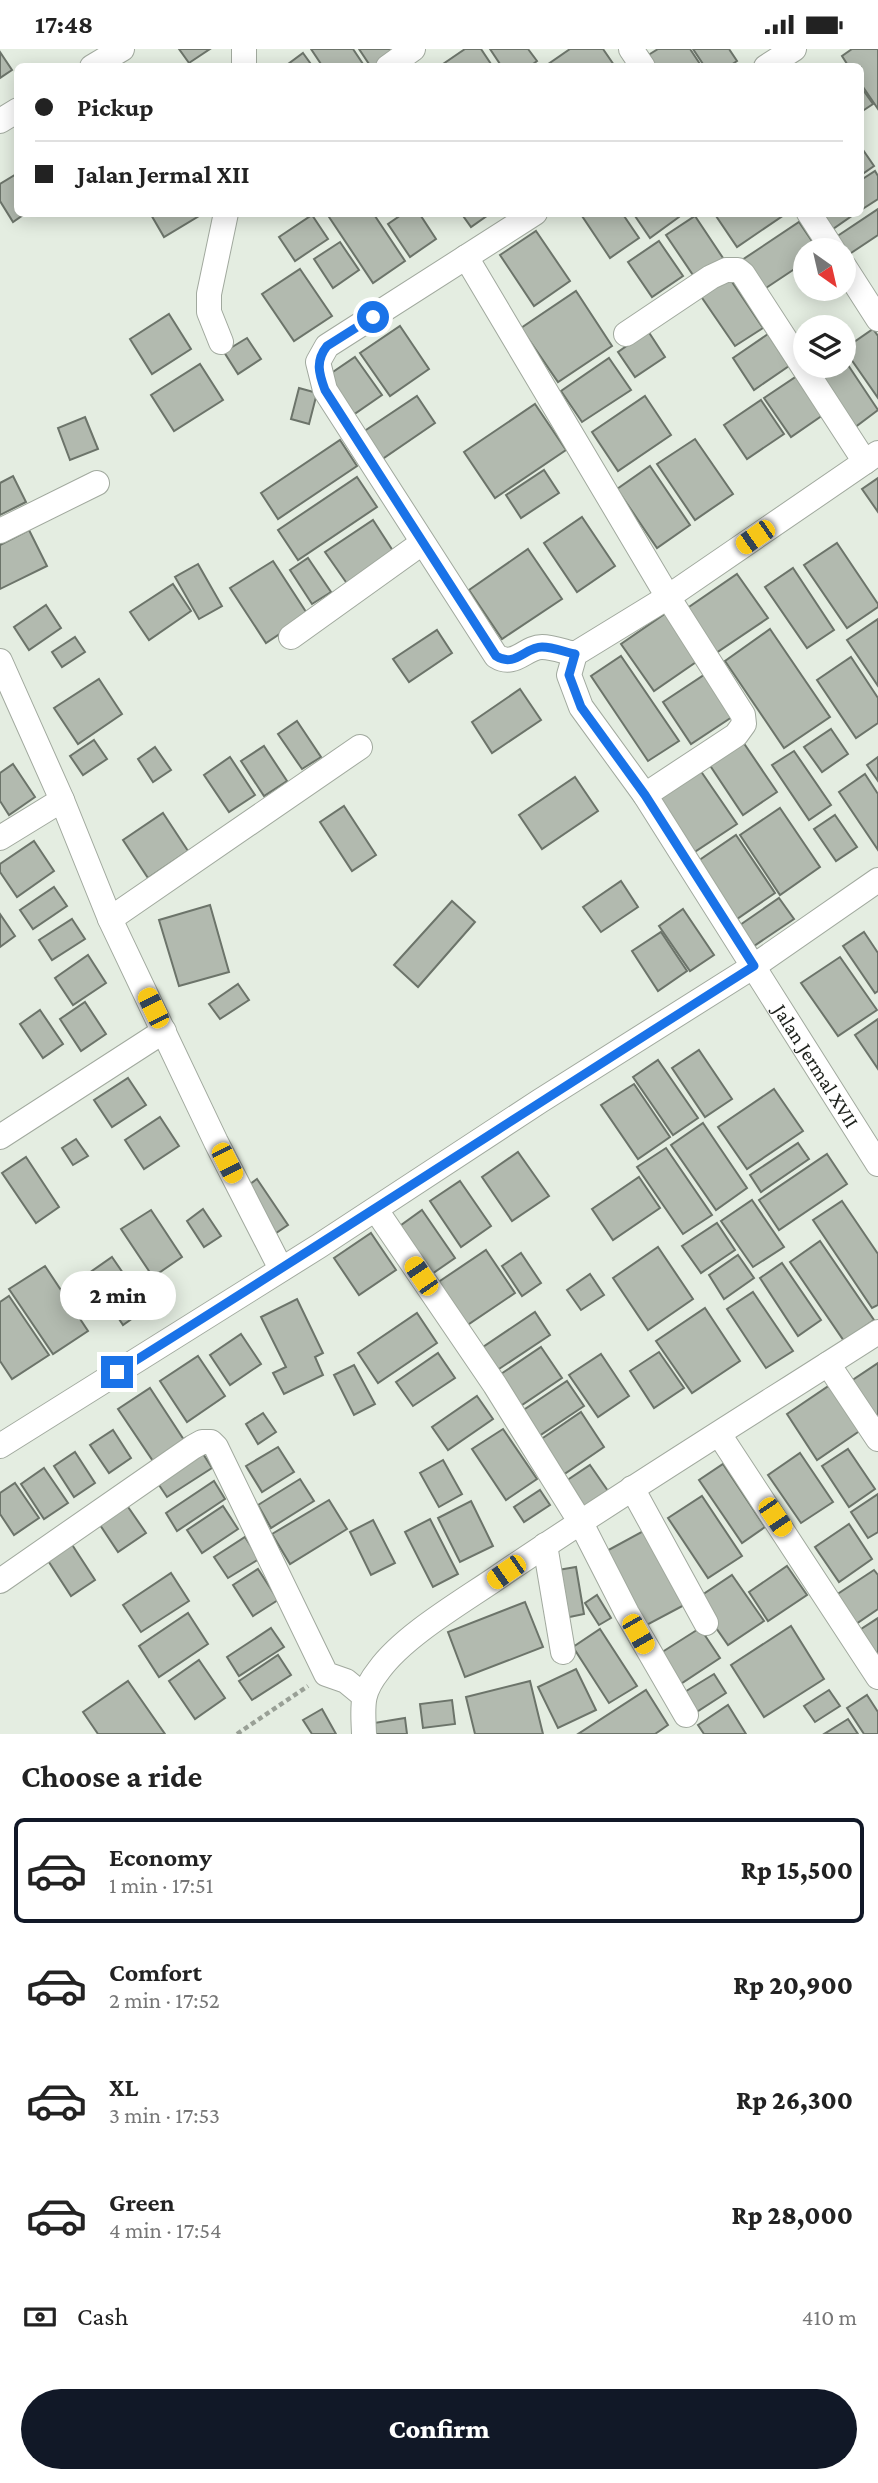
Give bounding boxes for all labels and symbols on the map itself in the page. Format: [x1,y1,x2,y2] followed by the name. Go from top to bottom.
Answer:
[793,238,856,301] north arrow
[357,301,389,333] route start
[732,516,779,558] car
[135,985,172,1031] car
[767,998,864,1132] street label: Jalan Jermal XVII
[209,1140,246,1186] car
[401,1253,442,1299] car
[59,1271,175,1319] callout: 2 min
[101,1356,133,1388] route end
[755,1494,796,1540] car
[483,1551,530,1593] car
[619,1611,658,1657] car

